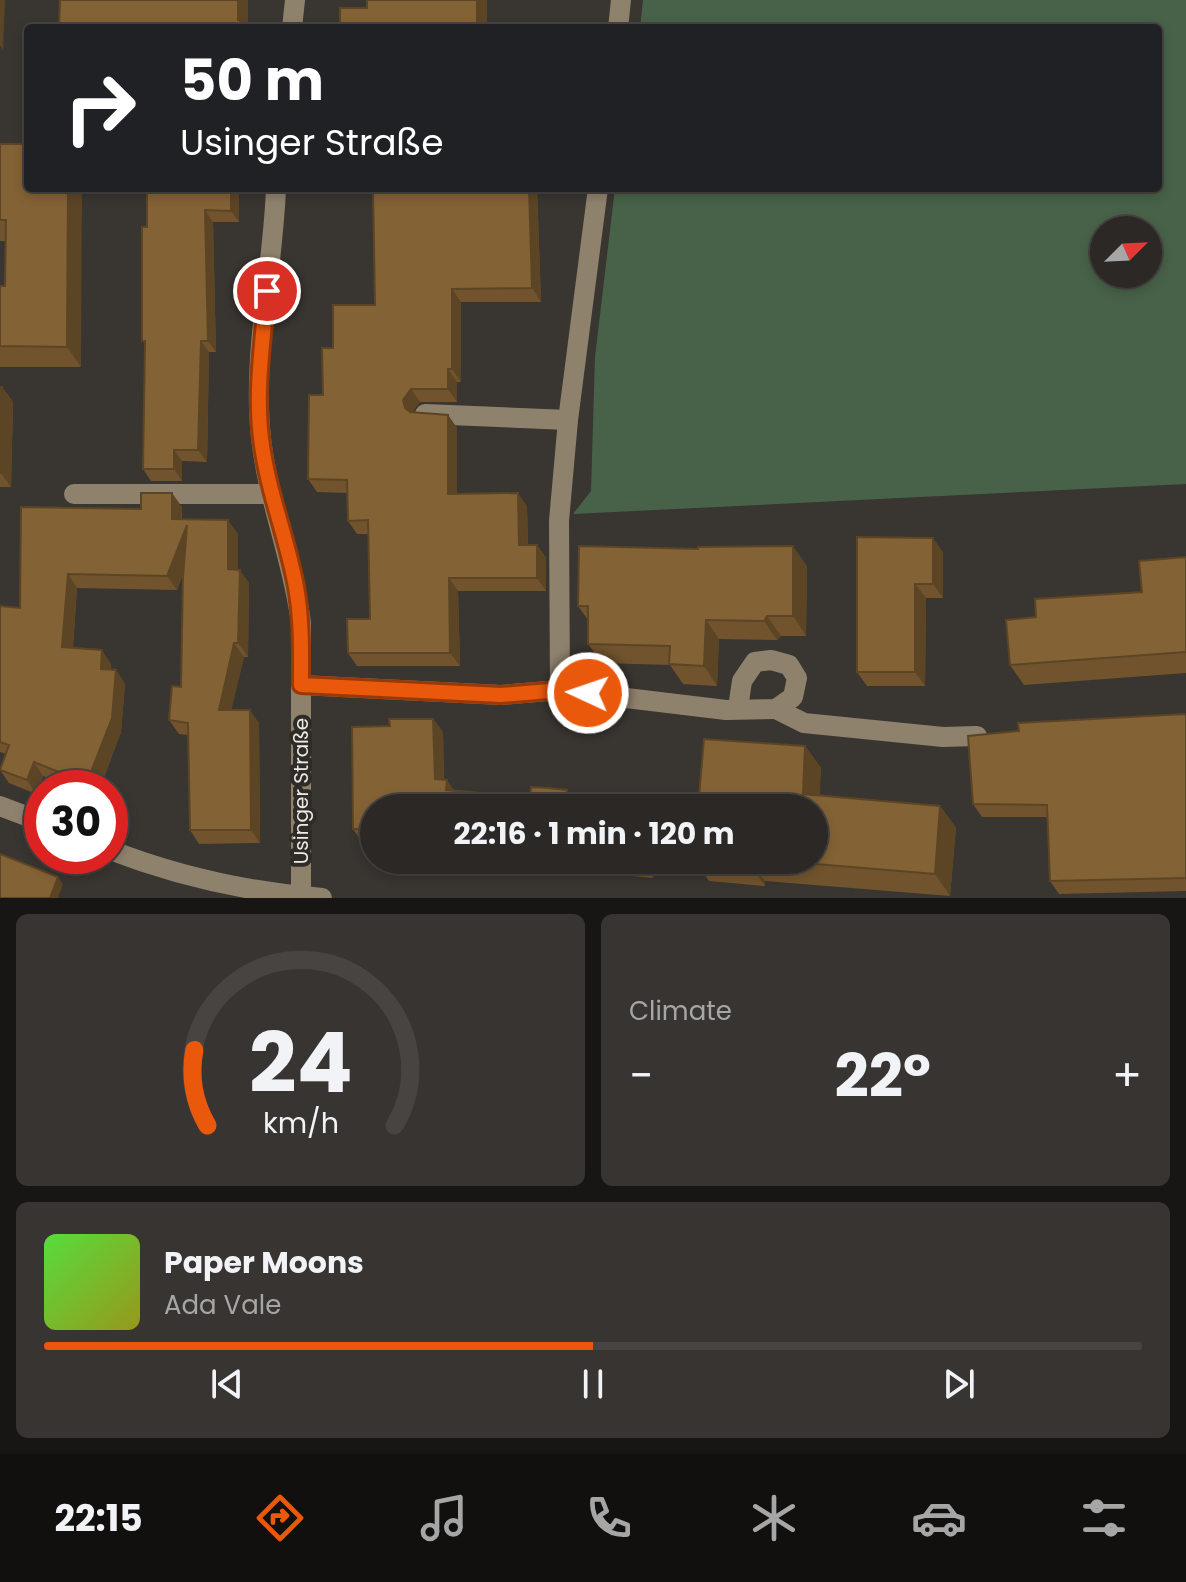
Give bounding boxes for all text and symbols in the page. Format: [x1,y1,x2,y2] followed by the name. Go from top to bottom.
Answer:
[180,41,324,120] text: 50 m
[48,56,152,160] icon: right
[180,117,444,168] text: Usinger Straße
[1090,216,1162,288] north arrow
[1090,216,1162,288] map controls
[233,257,301,325] pin
[245,269,289,313] icon: arrive
[546,651,630,735] position arrow
[287,718,315,864] street label: Usinger Straße
[24,770,128,874] speed limit sign: 30
[453,812,735,855] text: 22:16 · 1 min · 120 m
[629,993,732,1029] text: Climate
[249,1005,352,1121] text: 24
[834,1034,931,1118] text: 22°
[629,1045,653,1106] text: −
[1112,1045,1142,1106] text: +
[262,1103,339,1143] text: km/h
[164,1241,364,1284] text: Paper Moons
[164,1287,281,1323] text: Ada Vale
[205,1362,249,1406] icon: previous
[571,1362,615,1406] icon: pause
[937,1362,981,1406] icon: next
[252,1490,308,1546] icon: directions
[416,1490,472,1546] icon: music
[581,1490,637,1546] icon: phone
[746,1490,802,1546] icon: climate
[911,1490,967,1546] icon: car
[1076,1490,1132,1546] icon: filters
[54,1493,143,1544] text: 22:15

